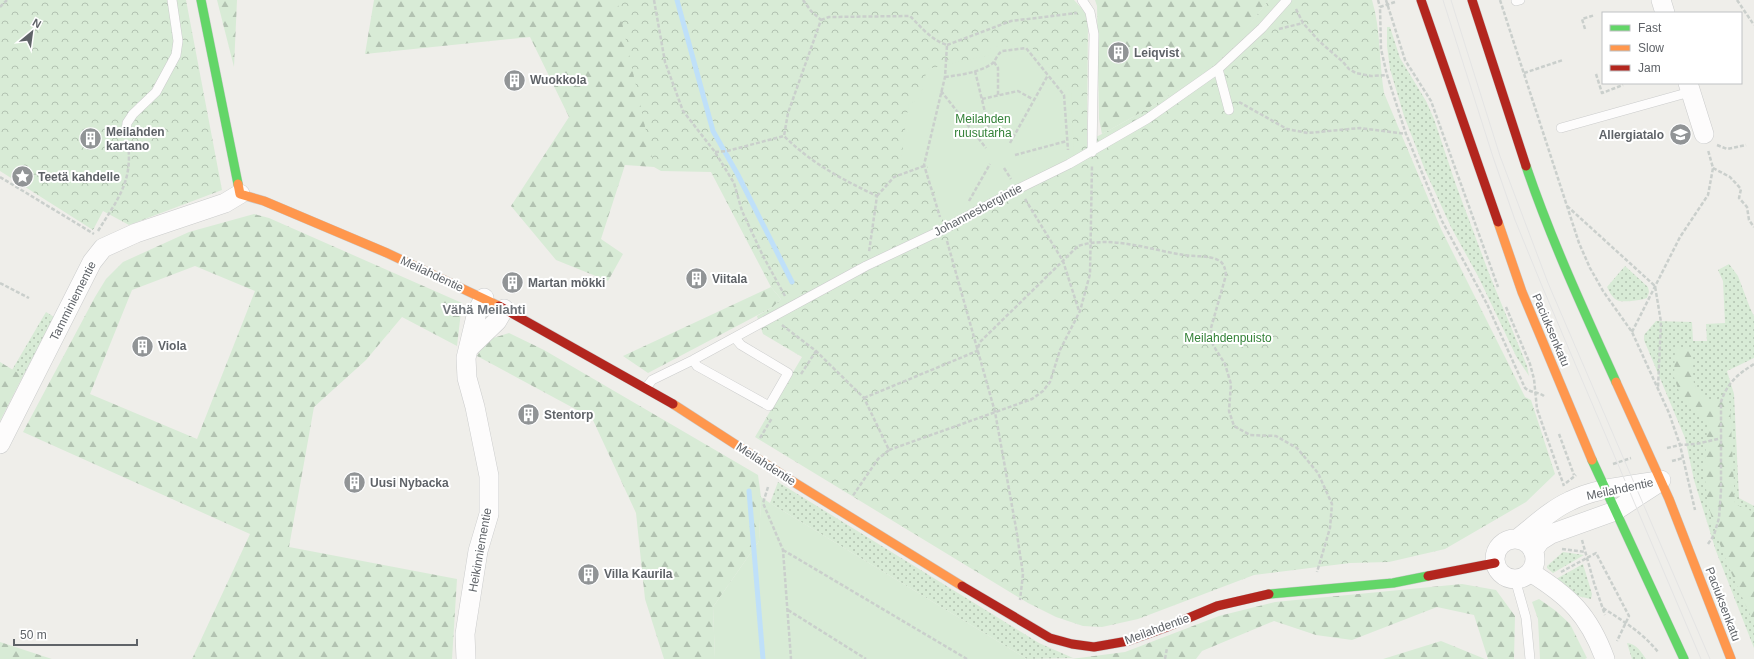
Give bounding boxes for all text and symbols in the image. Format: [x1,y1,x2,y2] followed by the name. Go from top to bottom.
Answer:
[12,12,52,52] north arrow
[1602,12,1742,84] legend
[30,16,43,30] text: N
[1638,21,1662,35] text: Fast
[1105,40,1131,66] building icon: Leiqvist
[1638,41,1664,55] text: Slow
[1134,46,1179,60] place label: Leiqvist
[1638,61,1661,75] text: Jam
[501,67,527,93] building icon: Wuokkola
[530,73,587,87] place label: Wuokkola
[954,112,1012,140] park label: Meilahden ruusutarha
[1667,122,1693,148] school or university icon: Allergiatalo
[106,125,165,153] place label: Meilahden kartano
[78,126,104,152] building icon: Meilahden kartano
[1599,128,1664,142] place label: Allergiatalo
[10,164,36,190] place icon: Teetä kahdelle
[38,170,120,184] place label: Teetä kahdelle
[931,181,1025,239] street label: Johannesbergintie
[398,253,466,295] street label: Meilahdentie
[47,259,99,343] street label: Tamminiementie
[684,266,710,292] building icon: Viitala
[500,270,526,296] building icon: Martan mökki
[712,272,747,286] place label: Viitala
[528,276,605,290] place label: Martan mökki
[1529,291,1573,369] street label: Paciuksenkatu
[442,302,526,317] district label: Vähä Meilahti
[1184,331,1272,345] park label: Meilahdenpuisto
[130,333,156,359] building icon: Viola
[158,339,187,353] place label: Viola
[515,402,541,428] building icon: Stentorp
[544,408,593,422] place label: Stentorp
[734,440,799,489] street label: Meilahdentie
[342,470,368,496] building icon: Uusi Nybacka
[1585,475,1655,503] street label: Meilahdentie
[370,476,449,490] place label: Uusi Nybacka
[466,506,494,593] street label: Heikinniementie
[575,561,601,587] building icon: Villa Kaurila
[1702,565,1744,643] street label: Paciuksenkatu
[604,567,673,581] place label: Villa Kaurila
[1123,611,1192,647] street label: Meilahdentie
[14,621,137,647] scale bar
[20,628,47,642] text: 50 m

